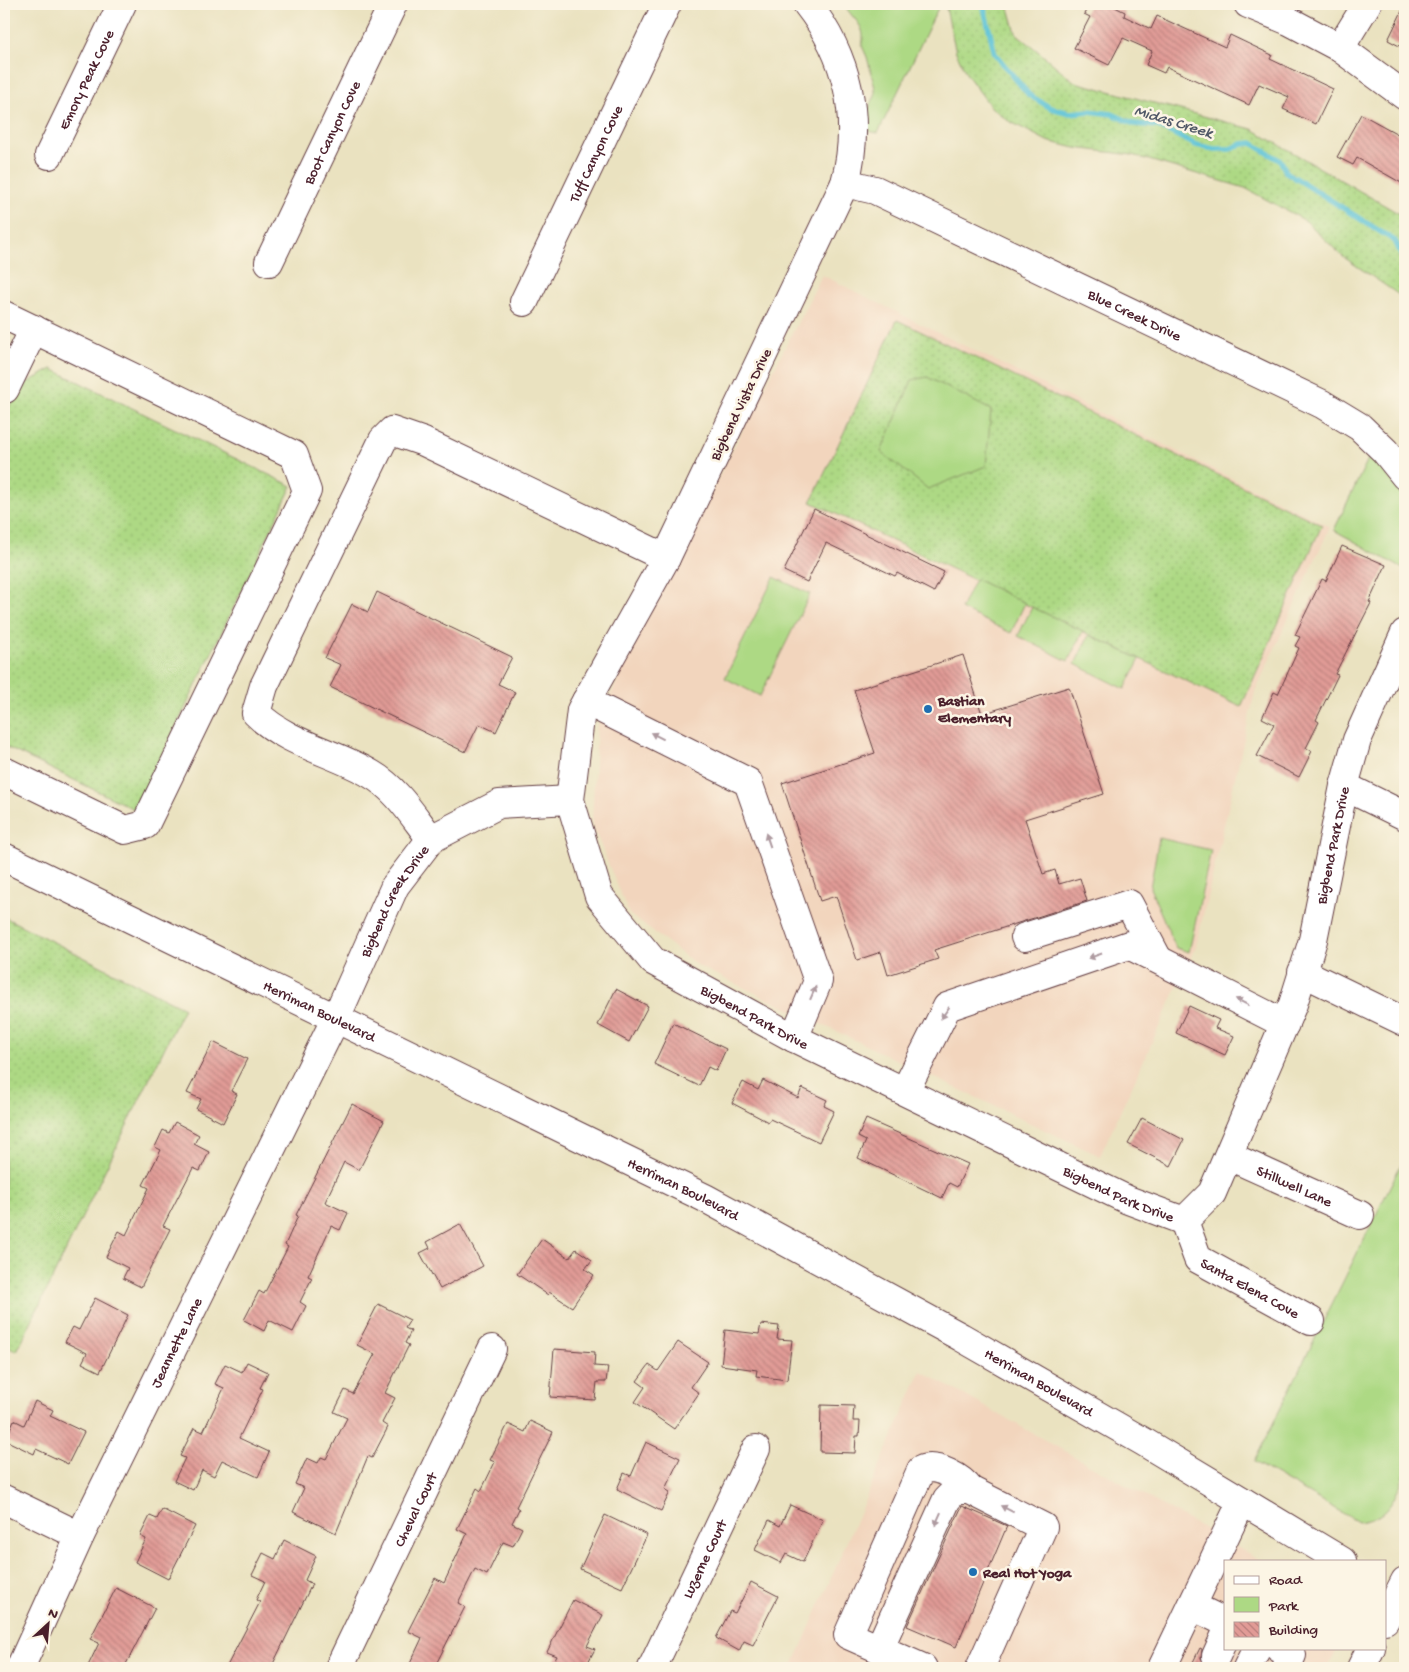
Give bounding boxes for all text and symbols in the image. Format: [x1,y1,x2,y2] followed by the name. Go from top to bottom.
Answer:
[56,27,119,133] street label: Emory Peak Cove
[300,78,366,189] street label: Boot Canyon Cove
[566,102,628,206] street label: Tuff Canyon Cove
[1132,102,1216,145] water label: Midas Creek
[1084,286,1184,346] street label: Blue Creek Drive
[706,346,777,465] street label: Bigbend Vista Drive
[937,693,1012,728] place label: Bastian Elementary
[922,703,934,715] marker: Bastian Elementary
[650,732,664,740] one-way arrow
[1313,785,1355,907] street label: Bigbend Park Drive
[764,832,772,847] one-way arrow
[357,842,434,961] street label: Bigbend Creek Drive
[1087,953,1102,960] one-way arrow
[260,977,379,1048] street label: Herriman Boulevard
[696,981,811,1055] street label: Bigbend Park Drive
[809,986,817,1000] one-way arrow
[1234,998,1249,1006] one-way arrow
[940,1006,949,1020] one-way arrow
[624,1155,743,1226] street label: Herriman Boulevard
[1059,1162,1176,1228] street label: Bigbend Park Drive
[1253,1162,1335,1212] street label: Stillwell Lane
[1197,1255,1302,1324] street label: Santa Elena Cove
[148,1295,207,1391] street label: Jeannette Lane
[981,1345,1097,1422] street label: Herriman Boulevard
[391,1468,443,1550] street label: Cheval Court
[999,1505,1014,1513] one-way arrow
[934,1512,942,1526] one-way arrow
[679,1516,733,1602] street label: Luzerne Court
[1224,1560,1386,1650] legend
[982,1565,1072,1583] place label: Real Hot Yoga
[967,1566,979,1578] marker: Real Hot Yoga
[1269,1572,1303,1590] text: Road
[1268,1598,1299,1616] text: Park
[22,1600,72,1650] north arrow
[45,1605,60,1624] text: N
[1268,1622,1318,1640] text: Building

